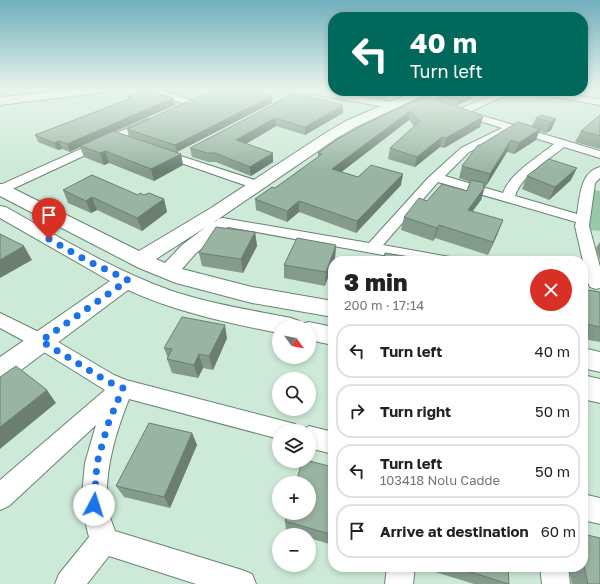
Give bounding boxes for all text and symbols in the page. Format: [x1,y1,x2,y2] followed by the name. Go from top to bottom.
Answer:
[410,26,477,59] text: 40 m
[344,28,396,80] icon: left
[410,60,483,82] text: Turn left
[32,198,66,239] pin
[38,204,60,226] icon: arrive
[344,267,407,296] text: 3 min
[530,269,572,311] button: close
[344,297,424,313] text: 200 m · 17:14
[272,320,316,364] north arrow
[272,320,316,572] map controls
[346,340,368,362] icon: left
[380,342,442,360] text: Turn left
[535,342,570,360] text: 40 m
[272,372,316,416] button: search
[346,400,368,422] icon: right
[380,402,451,420] text: Turn right
[535,402,570,420] text: 50 m
[272,424,316,468] button: layers
[380,454,442,472] text: Turn left
[346,460,368,482] icon: left
[535,462,570,480] text: 50 m
[380,472,500,488] text: 103418 Nolu Cadde
[272,476,316,520] button: +
[73,484,115,526] position arrow
[346,520,368,542] icon: arrive
[380,522,529,540] text: Arrive at destination
[541,522,576,540] text: 60 m
[272,528,316,572] button: −

